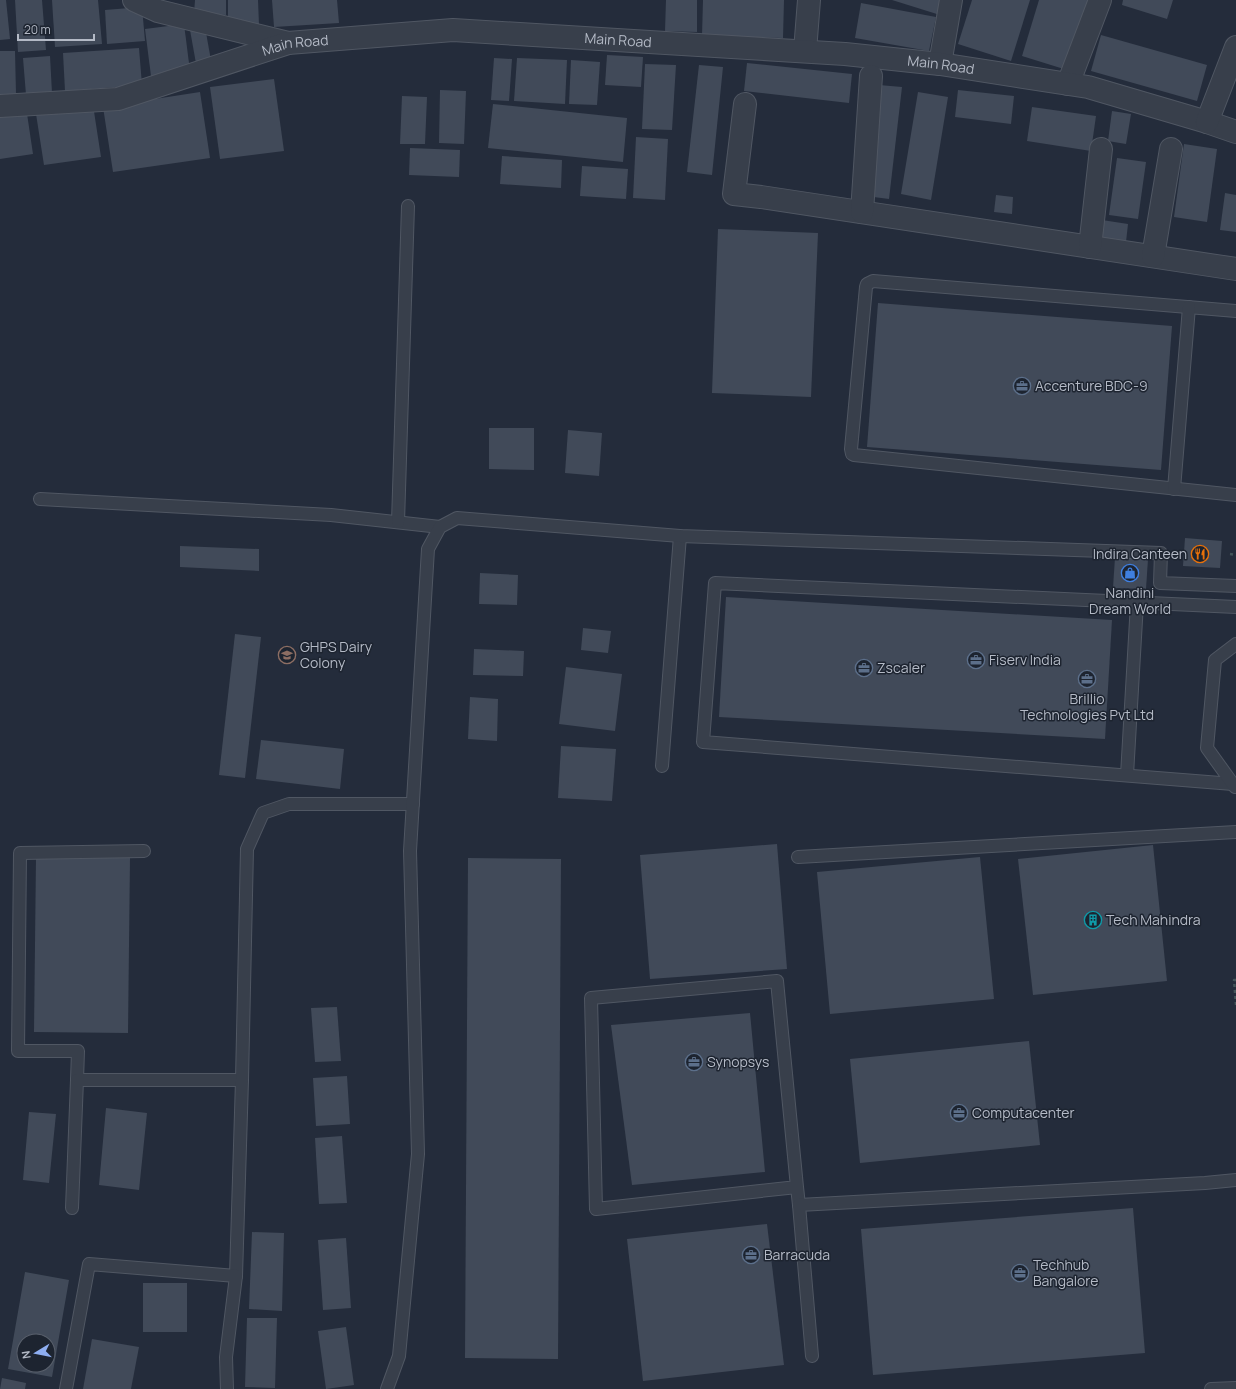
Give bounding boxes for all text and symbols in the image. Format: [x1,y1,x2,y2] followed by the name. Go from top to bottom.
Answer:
[18,16,94,42] scale bar
[24,21,51,38] text: 20 m
[584,28,652,51] street label: Main Road
[259,30,329,60] street label: Main Road
[907,51,976,78] street label: Main Road
[1012,376,1032,396] office icon: Accenture BDC-9
[1035,376,1148,395] place label: Accenture BDC-9
[1093,544,1187,563] place label: Indira Canteen
[1190,544,1210,564] restaurant icon: Indira Canteen
[1120,563,1140,583] shop icon: Nandini Dream World
[1089,583,1171,618] place label: Nandini Dream World
[300,637,373,672] place label: GHPS Dairy Colony
[277,645,297,665] school or university icon: GHPS Dairy Colony
[966,650,986,670] office icon: Fiserv India
[989,650,1061,669] place label: Fiserv India
[854,658,874,678] office icon: Zscaler
[877,658,925,677] place label: Zscaler
[1077,669,1097,689] office icon: Brillio Technologies Pvt Ltd
[1020,689,1154,724] place label: Brillio Technologies Pvt Ltd
[1083,910,1103,930] building icon: Tech Mahindra
[1106,910,1201,929] place label: Tech Mahindra
[684,1052,704,1072] office icon: Synopsys
[707,1052,769,1071] place label: Synopsys
[949,1103,969,1123] office icon: Computacenter
[972,1103,1075,1122] place label: Computacenter
[741,1245,761,1265] office icon: Barracuda
[764,1245,830,1264] place label: Barracuda
[1033,1255,1098,1290] place label: Techhub Bangalore
[1010,1263,1030,1283] office icon: Techhub Bangalore
[16,1333,56,1373] north arrow
[18,1350,34,1360] text: N

